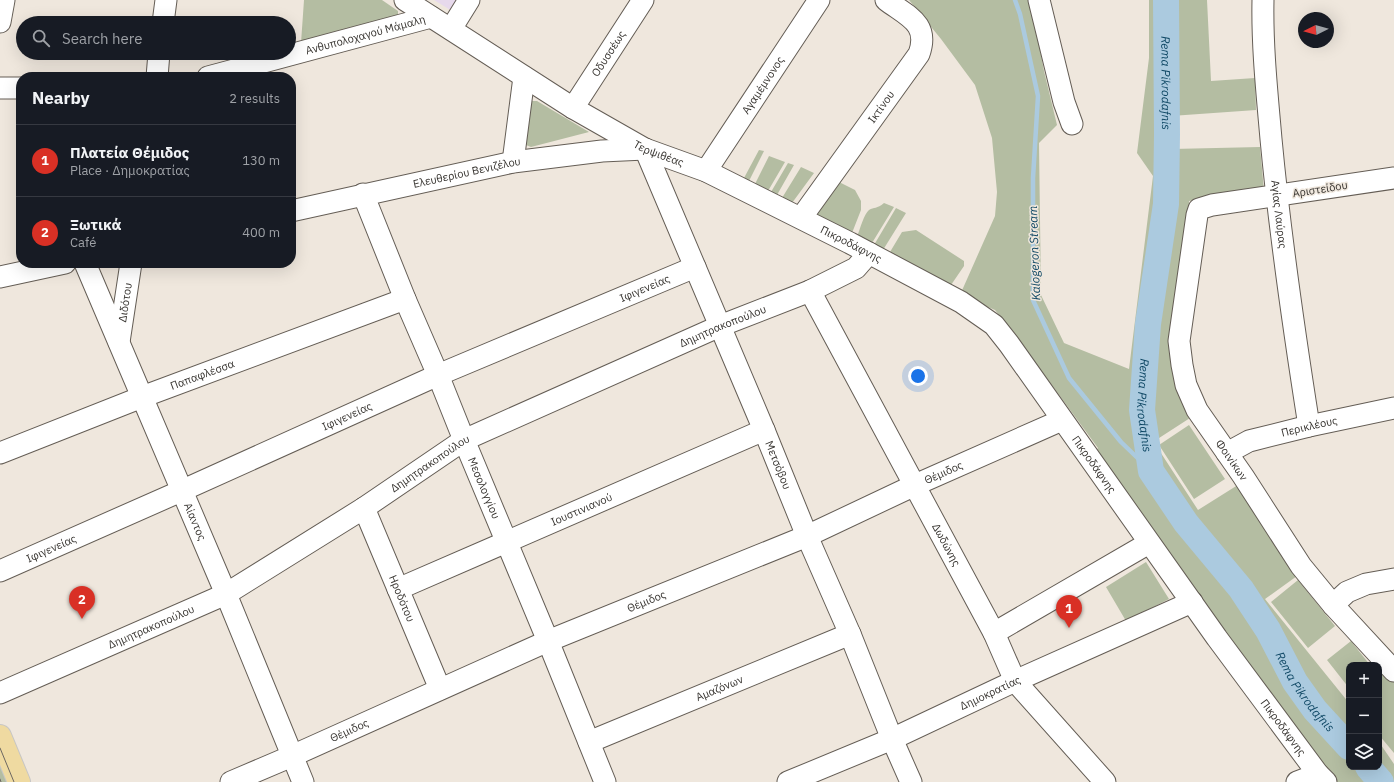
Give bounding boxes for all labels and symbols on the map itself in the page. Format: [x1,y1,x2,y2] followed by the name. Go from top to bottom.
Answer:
[304,12,427,57] street label: Ανθυπολοχαγού Μάμαλη
[1298,12,1334,48] north arrow
[588,28,628,79] street label: Οδυσσέως
[1159,36,1174,130] water label: Rema Pikrodafnis
[739,53,787,117] street label: Αγαμέμνονος
[865,88,897,126] street label: Ικτίνου
[631,137,686,169] street label: Τερψιθέας
[412,154,521,191] street label: Ελευθερίου Βενιζέλου
[1291,178,1349,200] street label: Αριστείδου
[1268,179,1290,249] street label: Αγίας Λαύρας
[1025,205,1043,301] water label: Kalogeron Stream
[818,222,884,266] street label: Πικροδάφνης
[617,271,672,305] street label: Ιφιγενείας
[115,282,135,323] street label: Διδότου
[677,302,768,350] street label: Δημητρακοπούλου
[168,356,236,393] street label: Παπαφλέσσα
[1134,358,1156,453] water label: Rema Pikrodafnis
[908,366,928,386] your location
[320,399,374,433] street label: Ιφιγενείας
[1280,413,1339,440] street label: Περικλέους
[387,431,472,495] street label: Δημητρακοπούλου
[1069,433,1119,496] street label: Πικροδάφνης
[1213,437,1251,483] street label: Φοινίκων
[762,439,794,491] street label: Μετσόβου
[465,455,503,521] street label: Μεσολογγίου
[922,458,965,487] street label: Θέμιδος
[549,490,614,529] street label: Ιουστινιανού
[181,500,209,543] street label: Αίαντος
[929,521,964,569] street label: Δωδώνης
[24,531,78,566] street label: Ιφιγενείας
[386,573,418,624] street label: Ηροδότου
[69,586,95,619] pin: 2
[625,587,668,615] street label: Θέμιδος
[1056,595,1082,628] pin: 1
[106,602,197,652] street label: Δημητρακοπούλου
[1273,649,1338,735] water label: Rema Pikrodafnis
[693,672,745,704] street label: Αμαζόνων
[957,672,1023,713] street label: Δημοκρατίας
[1258,696,1309,759] street label: Πικροδάφνης
[328,716,371,745] street label: Θέμιδος

